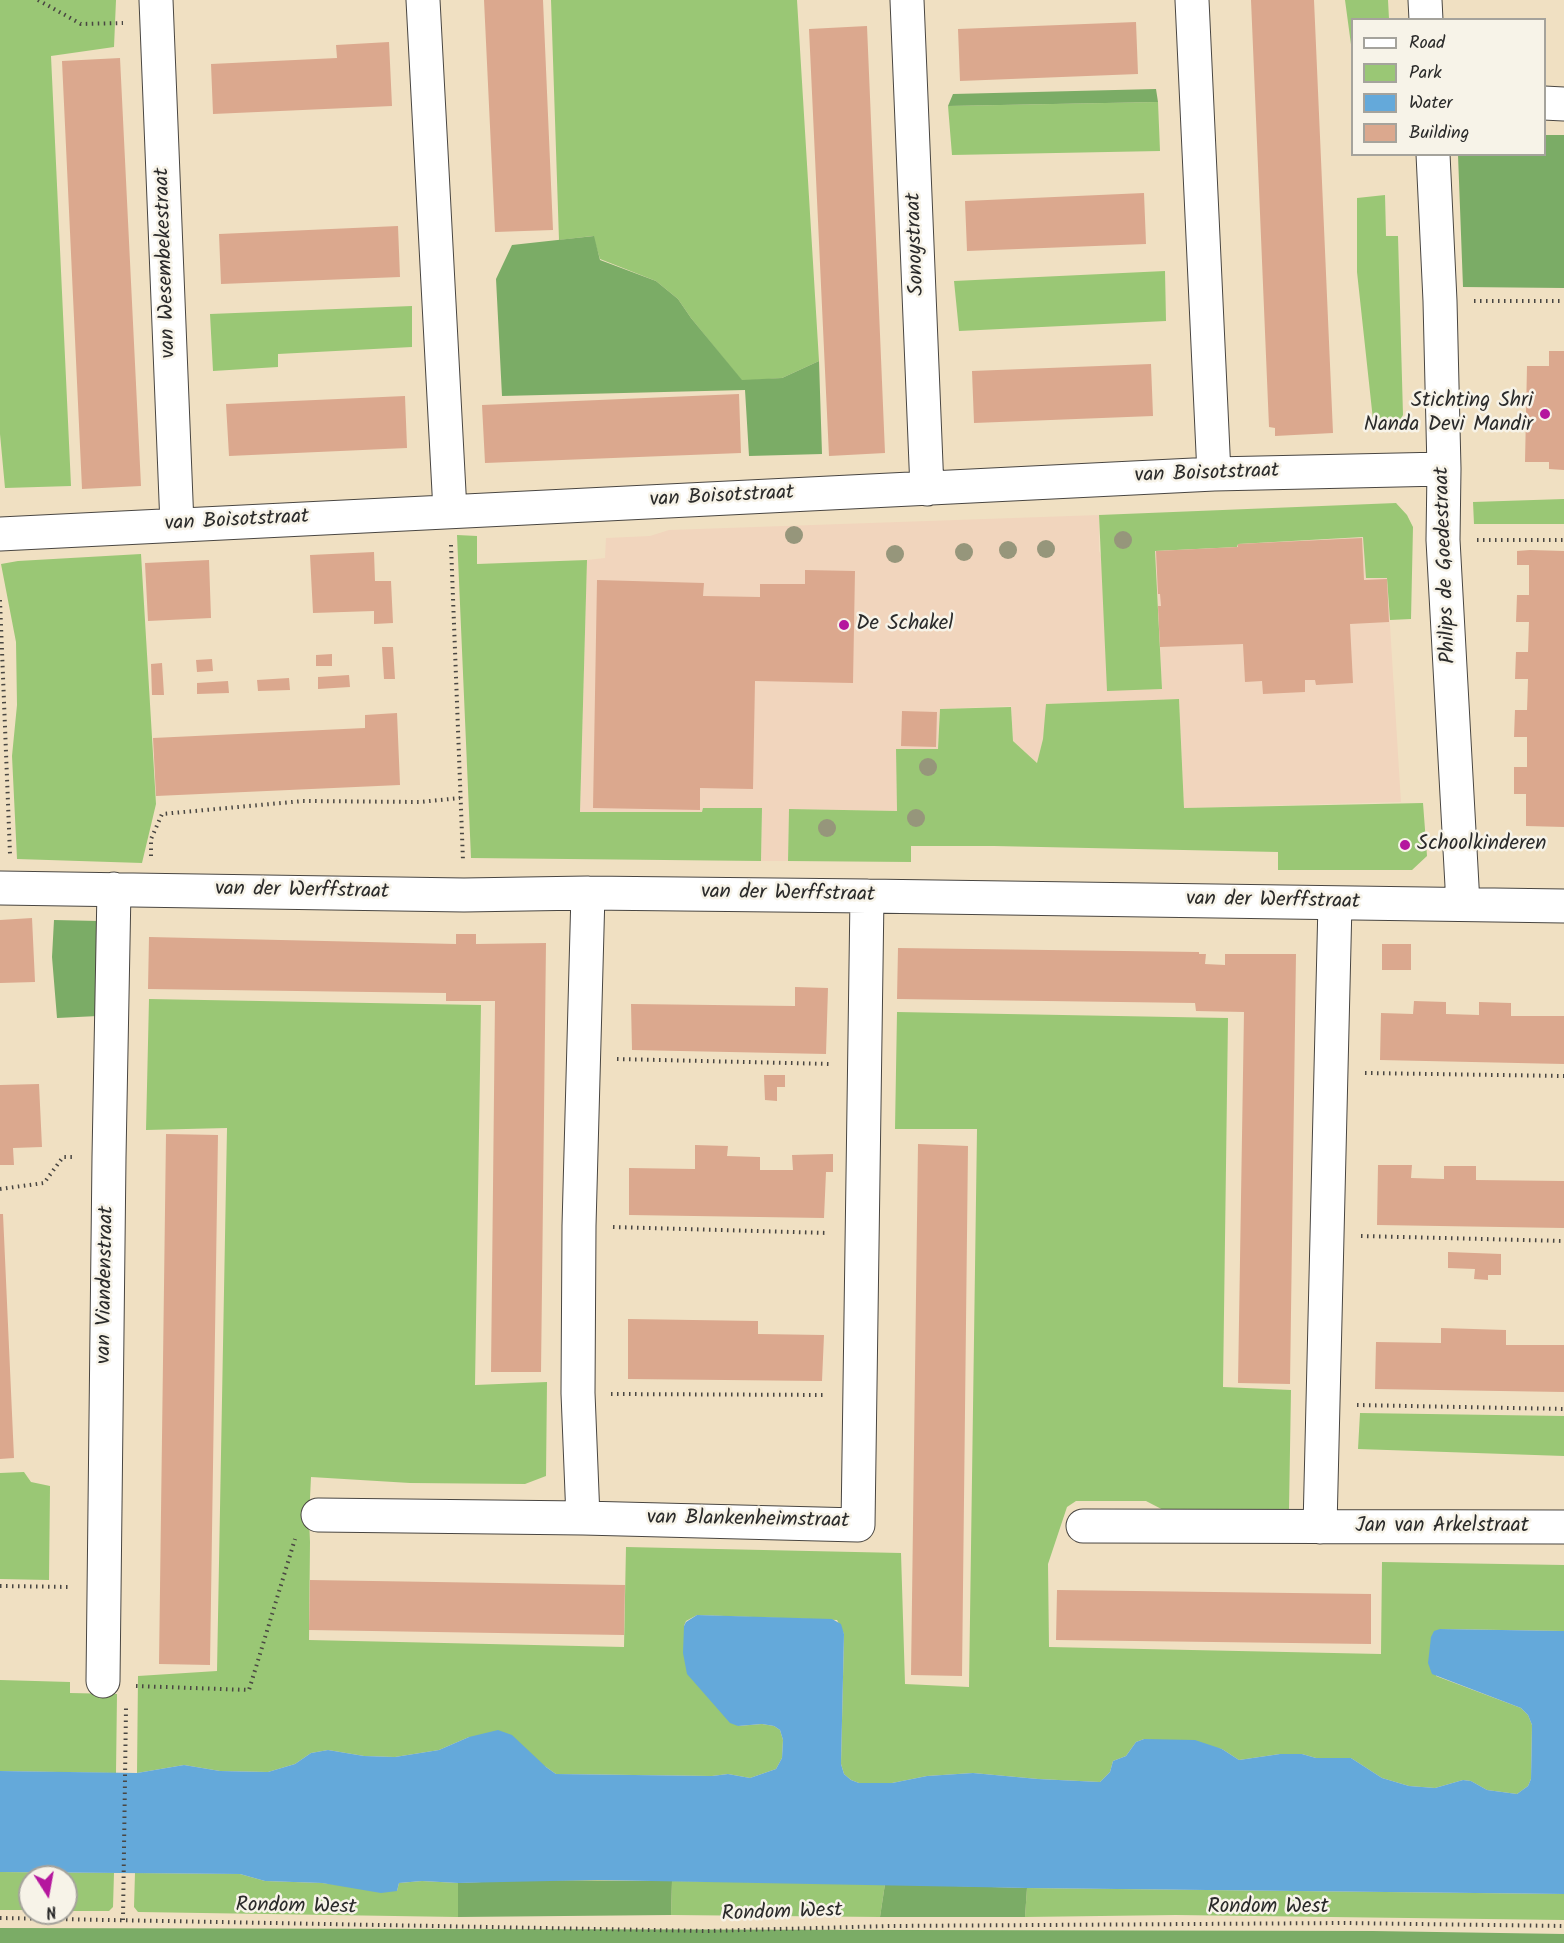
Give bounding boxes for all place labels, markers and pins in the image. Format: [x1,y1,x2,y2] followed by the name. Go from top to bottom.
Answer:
[1364,389,1533,439] place label: Stichting Shri Nanda Devi Mandir
[1538,407,1552,421] marker: Stichting Shri Nanda Devi Mandir
[856,612,953,638] place label: De Schakel
[837,618,851,632] marker: De Schakel
[1417,832,1546,858] place label: Schoolkinderen
[1398,838,1412,852] marker: Schoolkinderen

